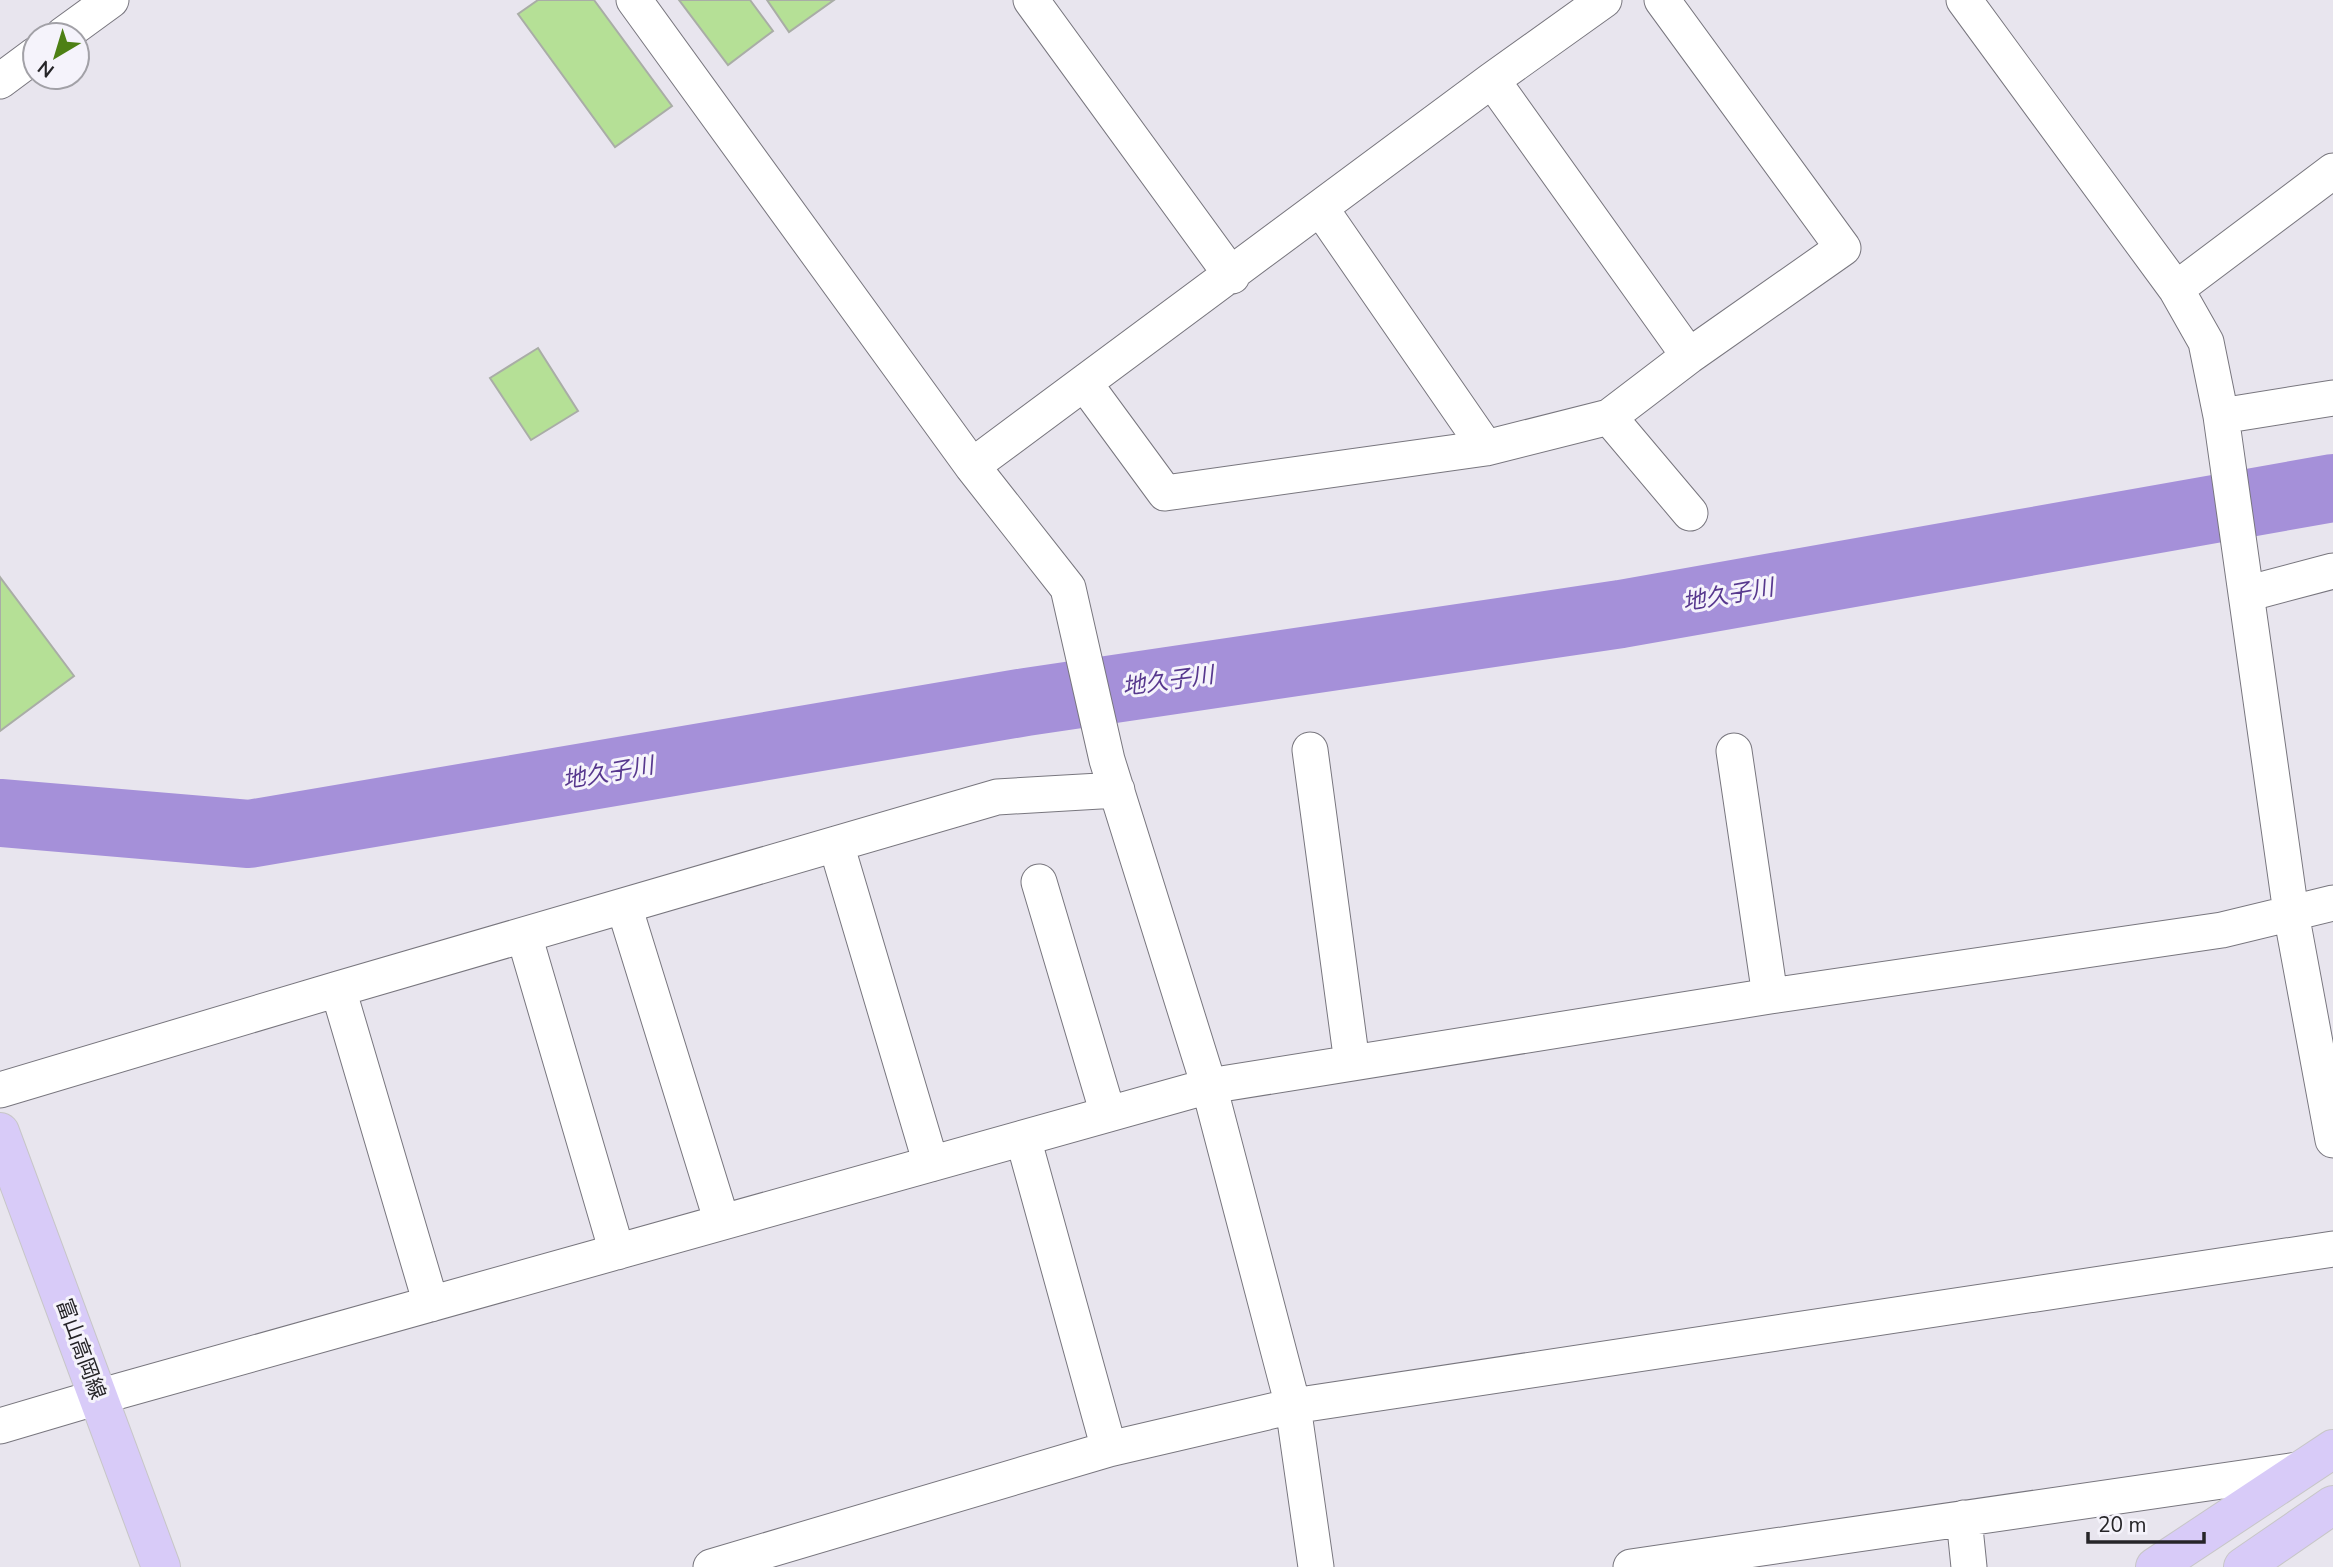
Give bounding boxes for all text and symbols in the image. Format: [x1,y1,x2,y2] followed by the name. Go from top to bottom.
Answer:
[21,21,91,91] north arrow
[33,54,60,83] text: N
[1680,571,1779,618] water label: 地久子川
[1120,659,1219,703] water label: 地久子川
[560,749,659,796] water label: 地久子川
[50,1295,112,1403] street label: 富山高岡線
[2088,1500,2204,1544] scale bar
[2098,1511,2147,1539] text: 20 m

